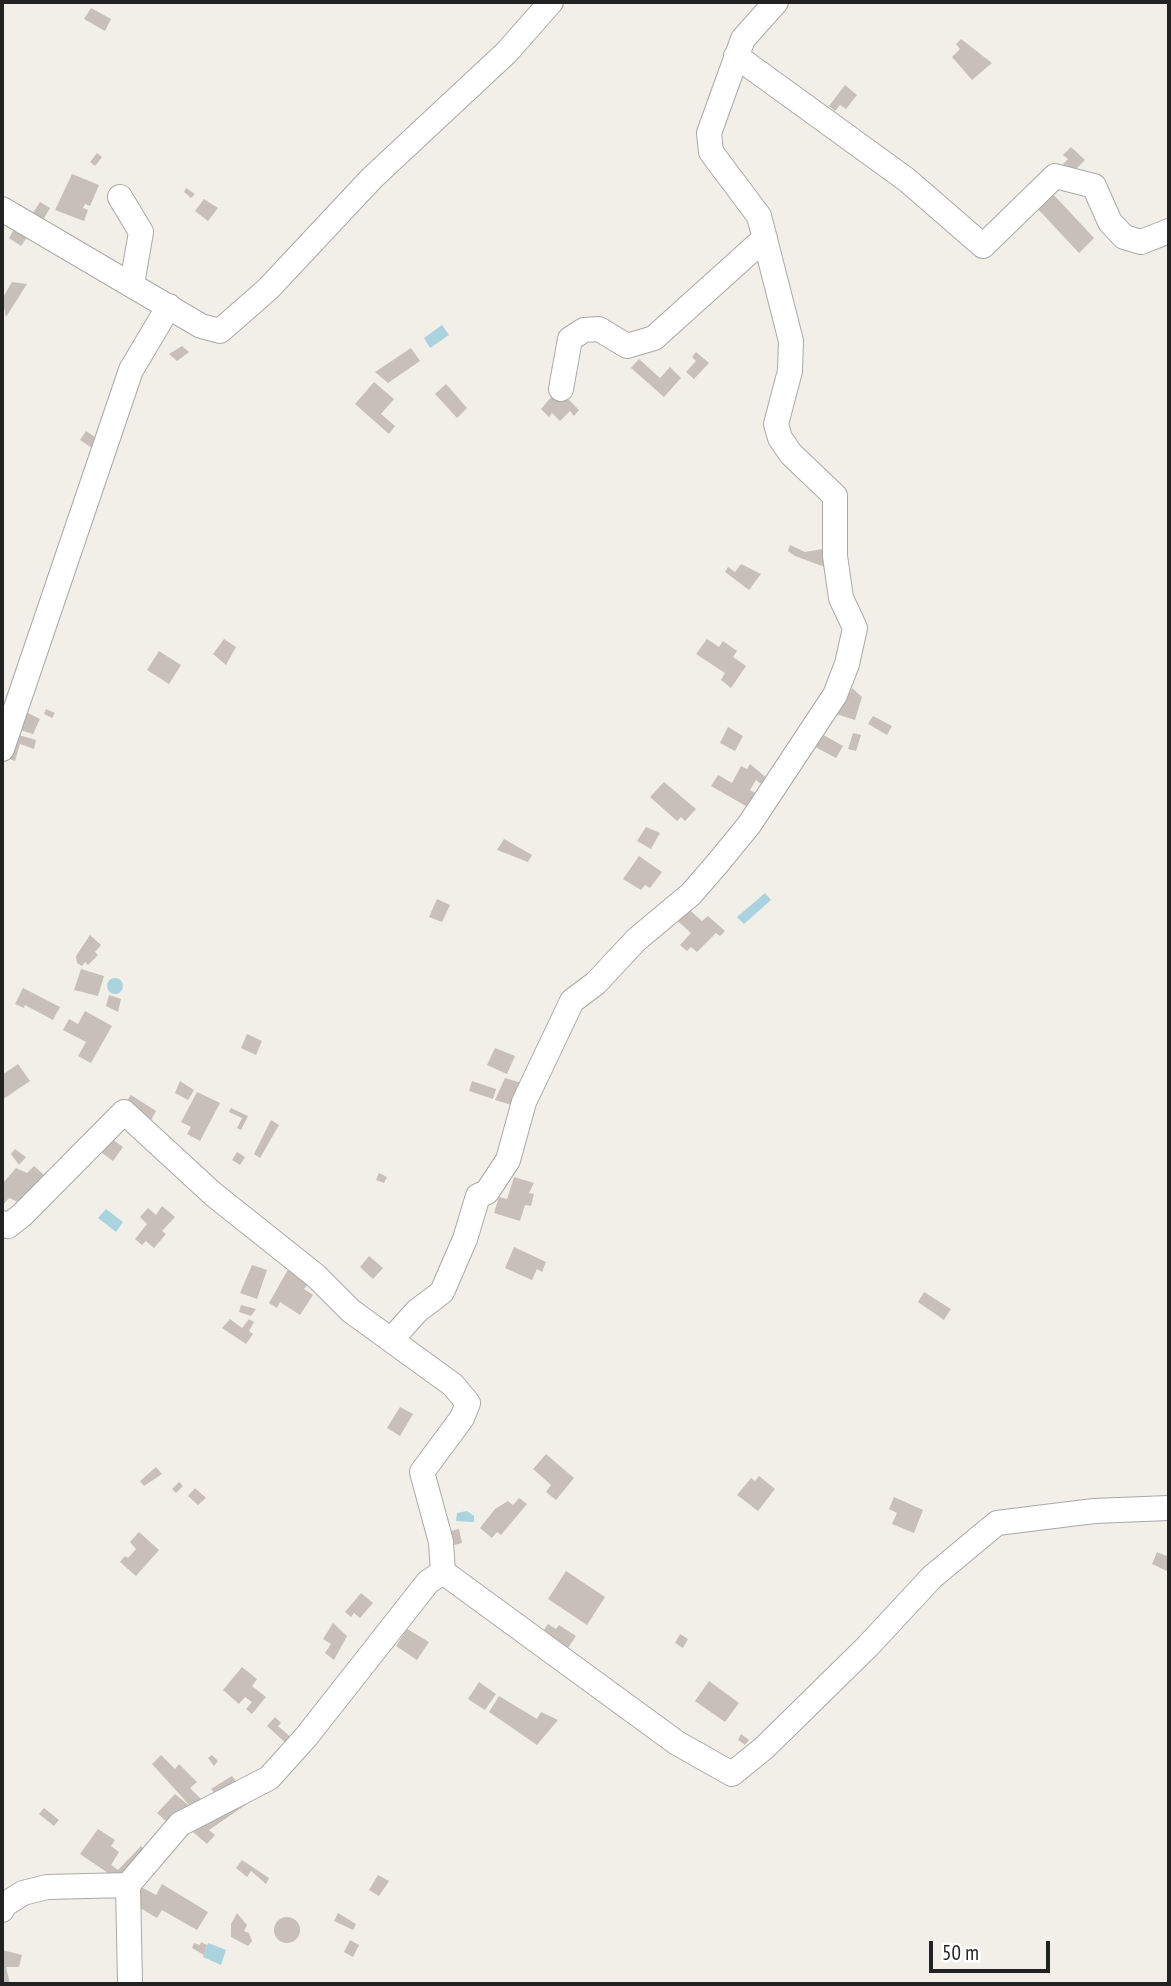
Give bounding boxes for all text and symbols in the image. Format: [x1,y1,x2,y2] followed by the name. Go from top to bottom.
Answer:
[933,1926,1054,1970] scale bar
[942,1939,979,1966] text: 50 m

